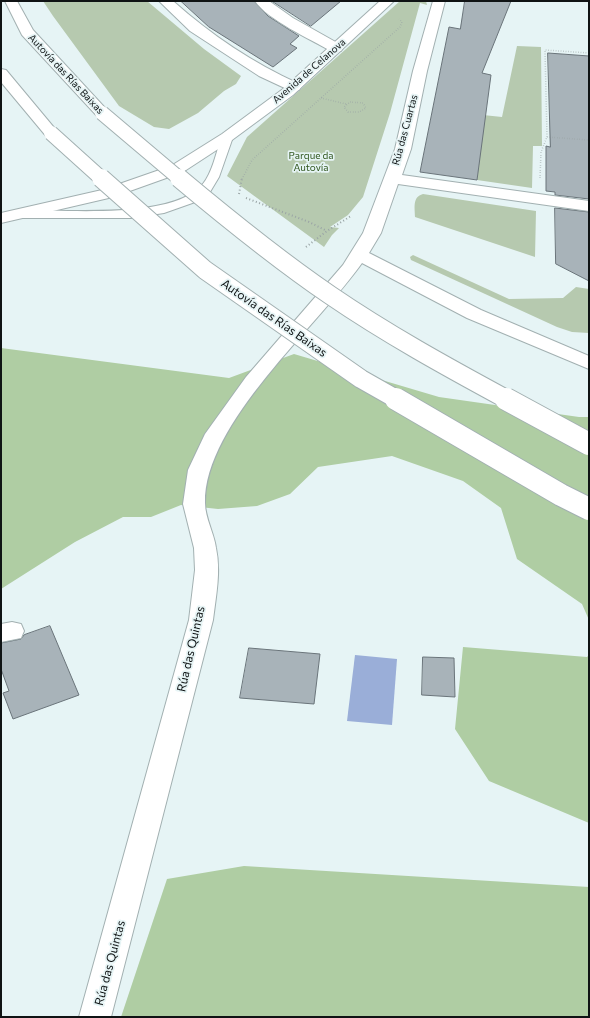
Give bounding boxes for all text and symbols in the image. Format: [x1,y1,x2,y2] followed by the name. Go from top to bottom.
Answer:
[26,32,106,116] street label: Autovía das Rías Baixas
[270,36,348,106] street label: Avenida de Celanova
[390,93,420,167] street label: Rúa das Cuartas
[289,150,333,174] park label: Parque da Autovía
[218,276,330,360] street label: Autovía das Rías Baixas
[174,605,208,693] street label: Rúa das Quintas
[92,919,128,1007] street label: Rúa das Quintas

